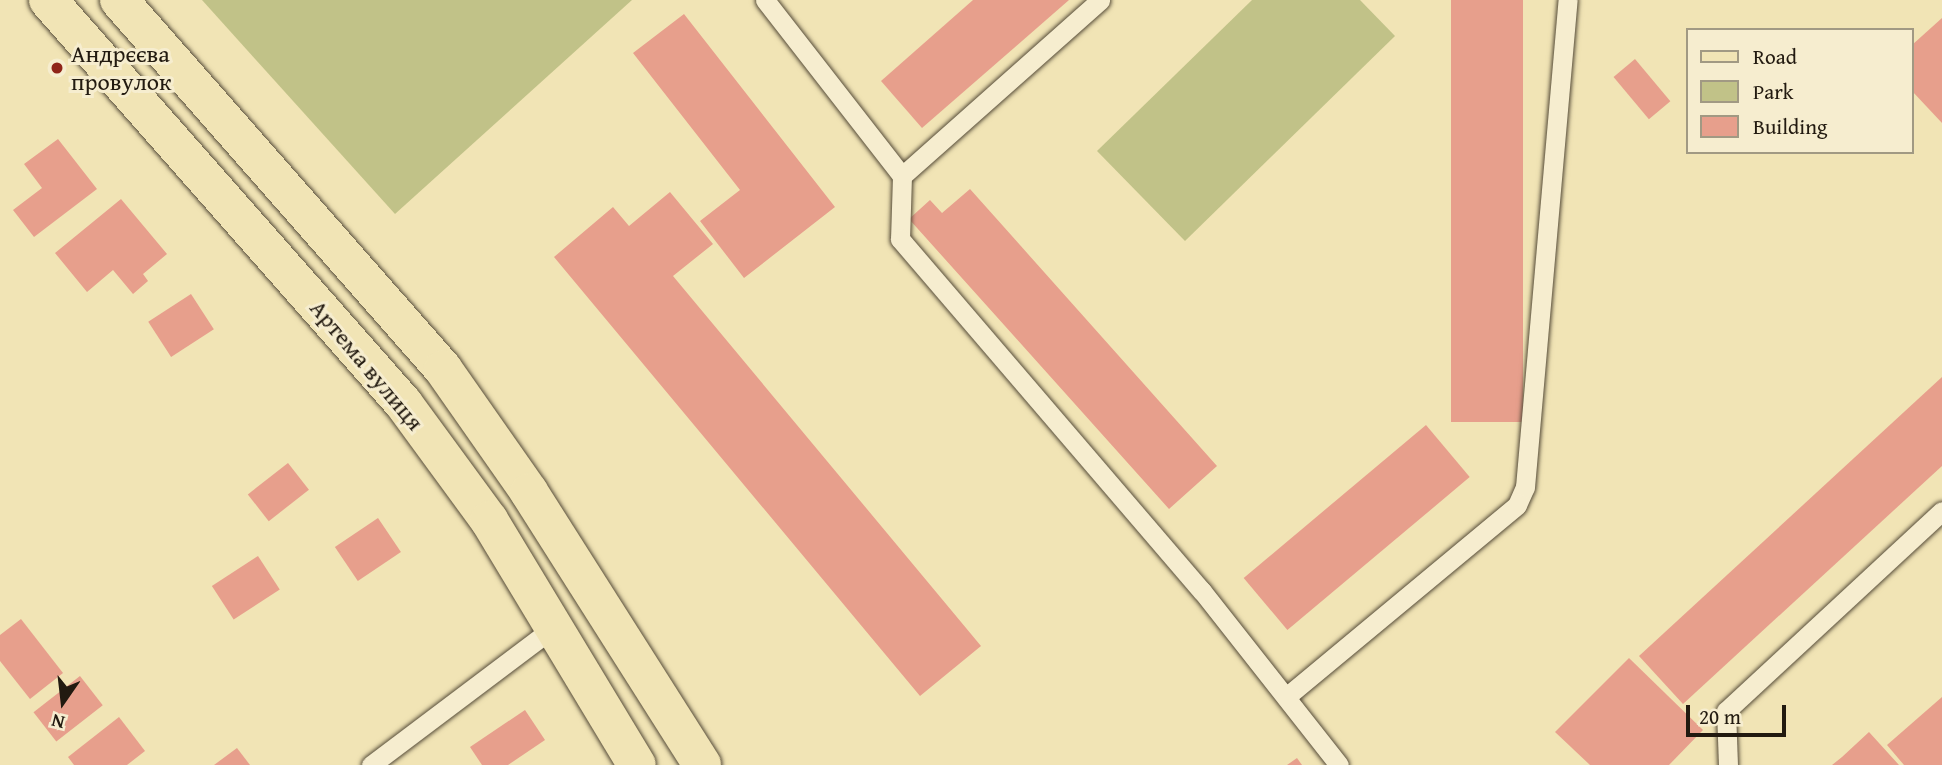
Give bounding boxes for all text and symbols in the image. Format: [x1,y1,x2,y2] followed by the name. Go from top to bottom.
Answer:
[1686,28,1914,154] legend
[71,40,172,96] place label: Андрєєва провулок
[1753,41,1797,72] text: Road
[49,60,65,76] marker: Андрєєва провулок
[1753,76,1794,107] text: Park
[1753,111,1827,142] text: Building
[304,294,430,436] street label: Артема вулиця
[28,667,98,737] north arrow
[1690,692,1790,736] scale bar
[1699,701,1741,732] text: 20 m
[48,707,67,737] text: N

